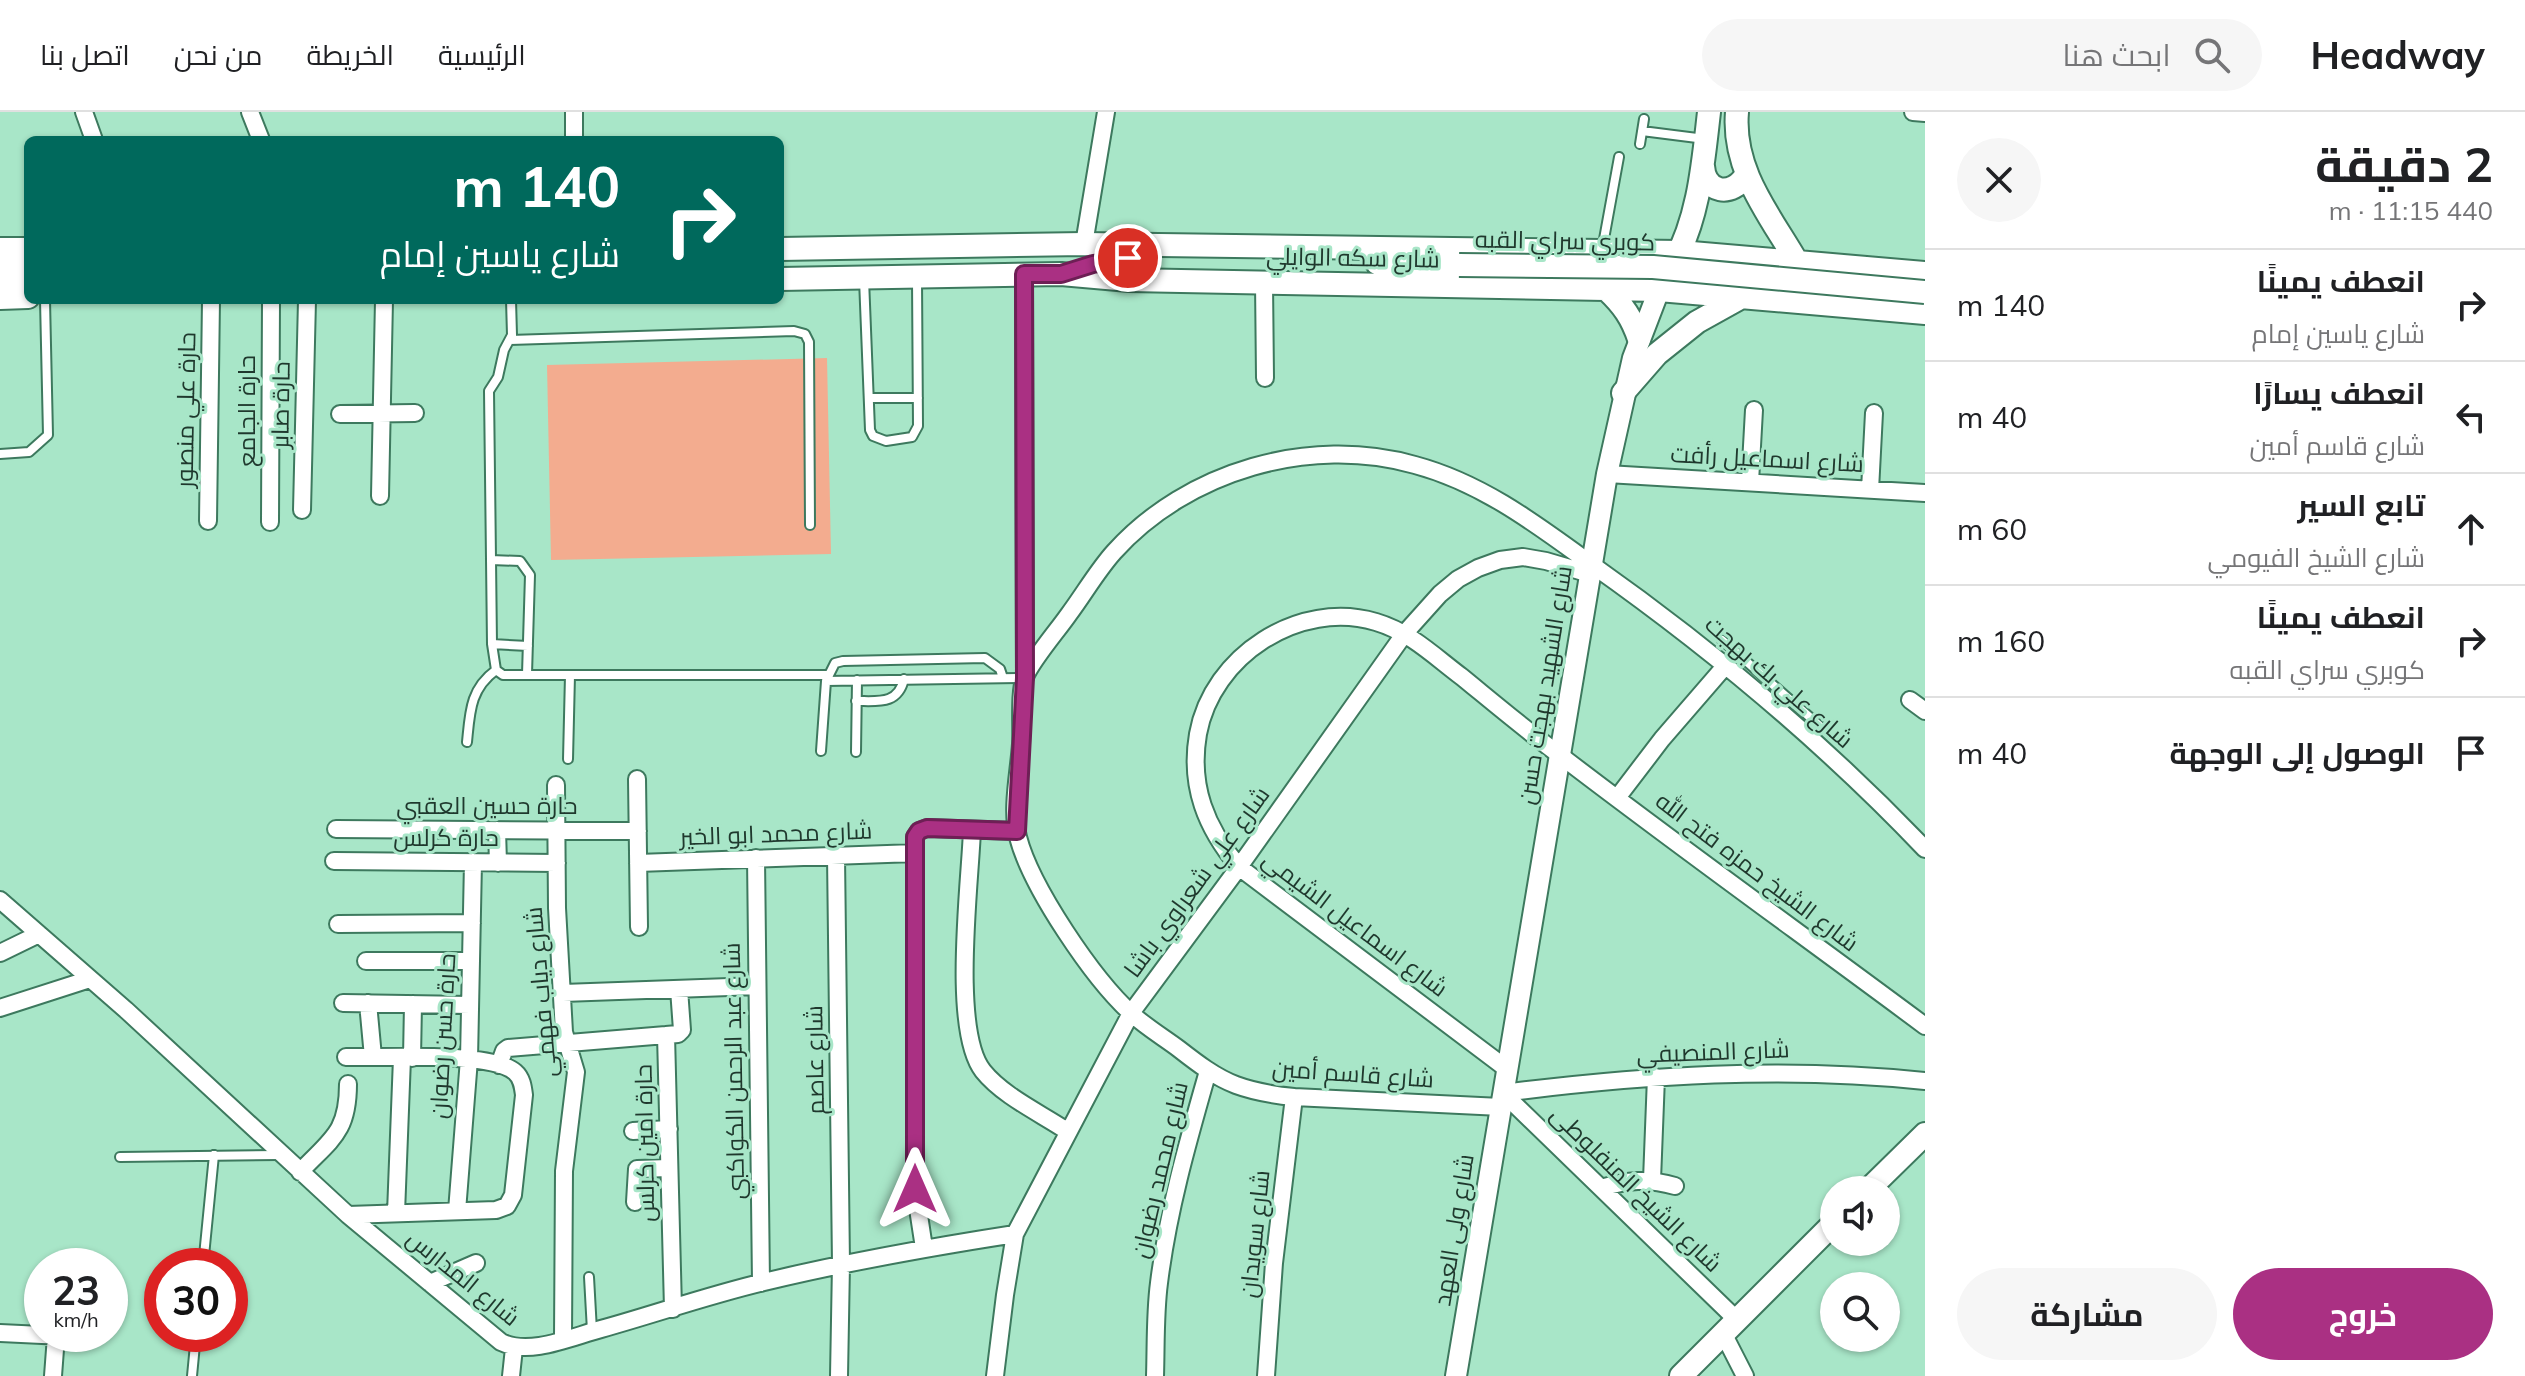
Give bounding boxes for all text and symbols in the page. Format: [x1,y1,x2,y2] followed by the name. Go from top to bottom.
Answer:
[1702,19,2262,91] search box
[2310,31,2485,79] text: Headway
[2190,33,2234,77] icon: search
[2062,36,2170,74] text: ابحث هنا
[40,37,130,72] text: اتصل بنا
[174,37,263,72] text: من نحن
[307,37,394,72] text: الخريطة
[438,37,526,72] text: الرئيسية
[2315,134,2493,194] text: 2 دقيقة
[1957,138,2041,222] button: close
[453,151,620,221] text: 140 m
[648,168,752,272] icon: right
[2329,194,2493,227] text: 440 m · 11:15
[1474,223,1655,261] street label: كوبري سراي القبه
[1094,224,1162,292] pin
[380,231,620,276] text: شارع ياسين إمام
[1106,236,1150,280] icon: arrive
[1266,240,1440,279] street label: شارع سكه الوايلي
[2257,262,2425,300] text: انعطف يمينًا
[2449,283,2493,327] icon: right
[1957,286,2045,324] text: 140 m
[2252,317,2425,350] text: شارع ياسين إمام
[169,332,206,490] street label: حارة علي منصور
[231,355,263,467] street label: حارة الجامع
[264,361,296,451] street label: حارة صابر
[2253,374,2425,412] text: انعطف يسارًا
[2449,395,2493,439] icon: left
[1957,398,2027,436] text: 40 m
[2249,429,2425,462] text: شارع قاسم أمين
[1669,438,1865,480] street label: شارع اسماعيل رأفت
[2298,486,2425,524] text: تابع السير
[2449,507,2493,551] icon: ahead
[1957,510,2027,548] text: 60 m
[2207,541,2425,574] text: شارع الشيخ الفيومي
[1510,563,1580,807] street label: شارع الشهيد بهجت حسن
[2257,598,2425,636] text: انعطف يمينًا
[1696,609,1860,758] street label: شارع علي بك بهجت
[2449,619,2493,663] icon: right
[1957,622,2045,660] text: 160 m
[2230,653,2425,686] text: كوبري سراي القبه
[2449,731,2493,775] icon: arrive
[1957,734,2027,772] text: 40 m
[2170,734,2425,772] text: الوصول إلى الوجهة
[1117,780,1280,986] street label: شارع علي شعراوي باشا
[1649,785,1865,959] street label: شارع الشيخ حمزه فتح الله
[396,790,578,825] street label: حارة حسين العقبي
[677,815,873,853] street label: شارع محمد ابو الخير
[393,822,499,852] street label: حارة كرلس
[1254,844,1454,1007] street label: شارع اسماعيل الشيمي
[518,905,567,1079] street label: شارع دياب فهمي
[716,942,755,1200] street label: شارع عبد الرحمن الكواكبي
[423,952,461,1120] street label: حارة حسن رضوان
[798,1005,832,1115] street label: شارع عاصم
[1636,1033,1790,1074] street label: شارع المنصيفي
[1271,1052,1435,1096] street label: شارع قاسم أمين
[628,1064,660,1222] street label: حارة امين كرلس
[1124,1079,1196,1261] street label: شارع محمد رضوان
[1543,1099,1729,1279] street label: شارع الشيخ المنفلوطى
[873,1147,957,1231] position arrow
[1426,1152,1482,1308] street label: شارع ولى العهد
[1232,1169,1278,1299] street label: شارع سويدان
[1820,1176,1900,1352] map controls
[1820,1176,1900,1256] button: sound
[400,1223,526,1333] street label: شارع المدارس
[144,1248,248,1352] speed limit sign: 30
[52,1265,100,1315] text: 23
[1957,1268,2217,1360] button: مشاركة
[2233,1268,2493,1360] button: خروج
[1820,1272,1900,1352] button: search
[53,1307,99,1332] text: km/h

